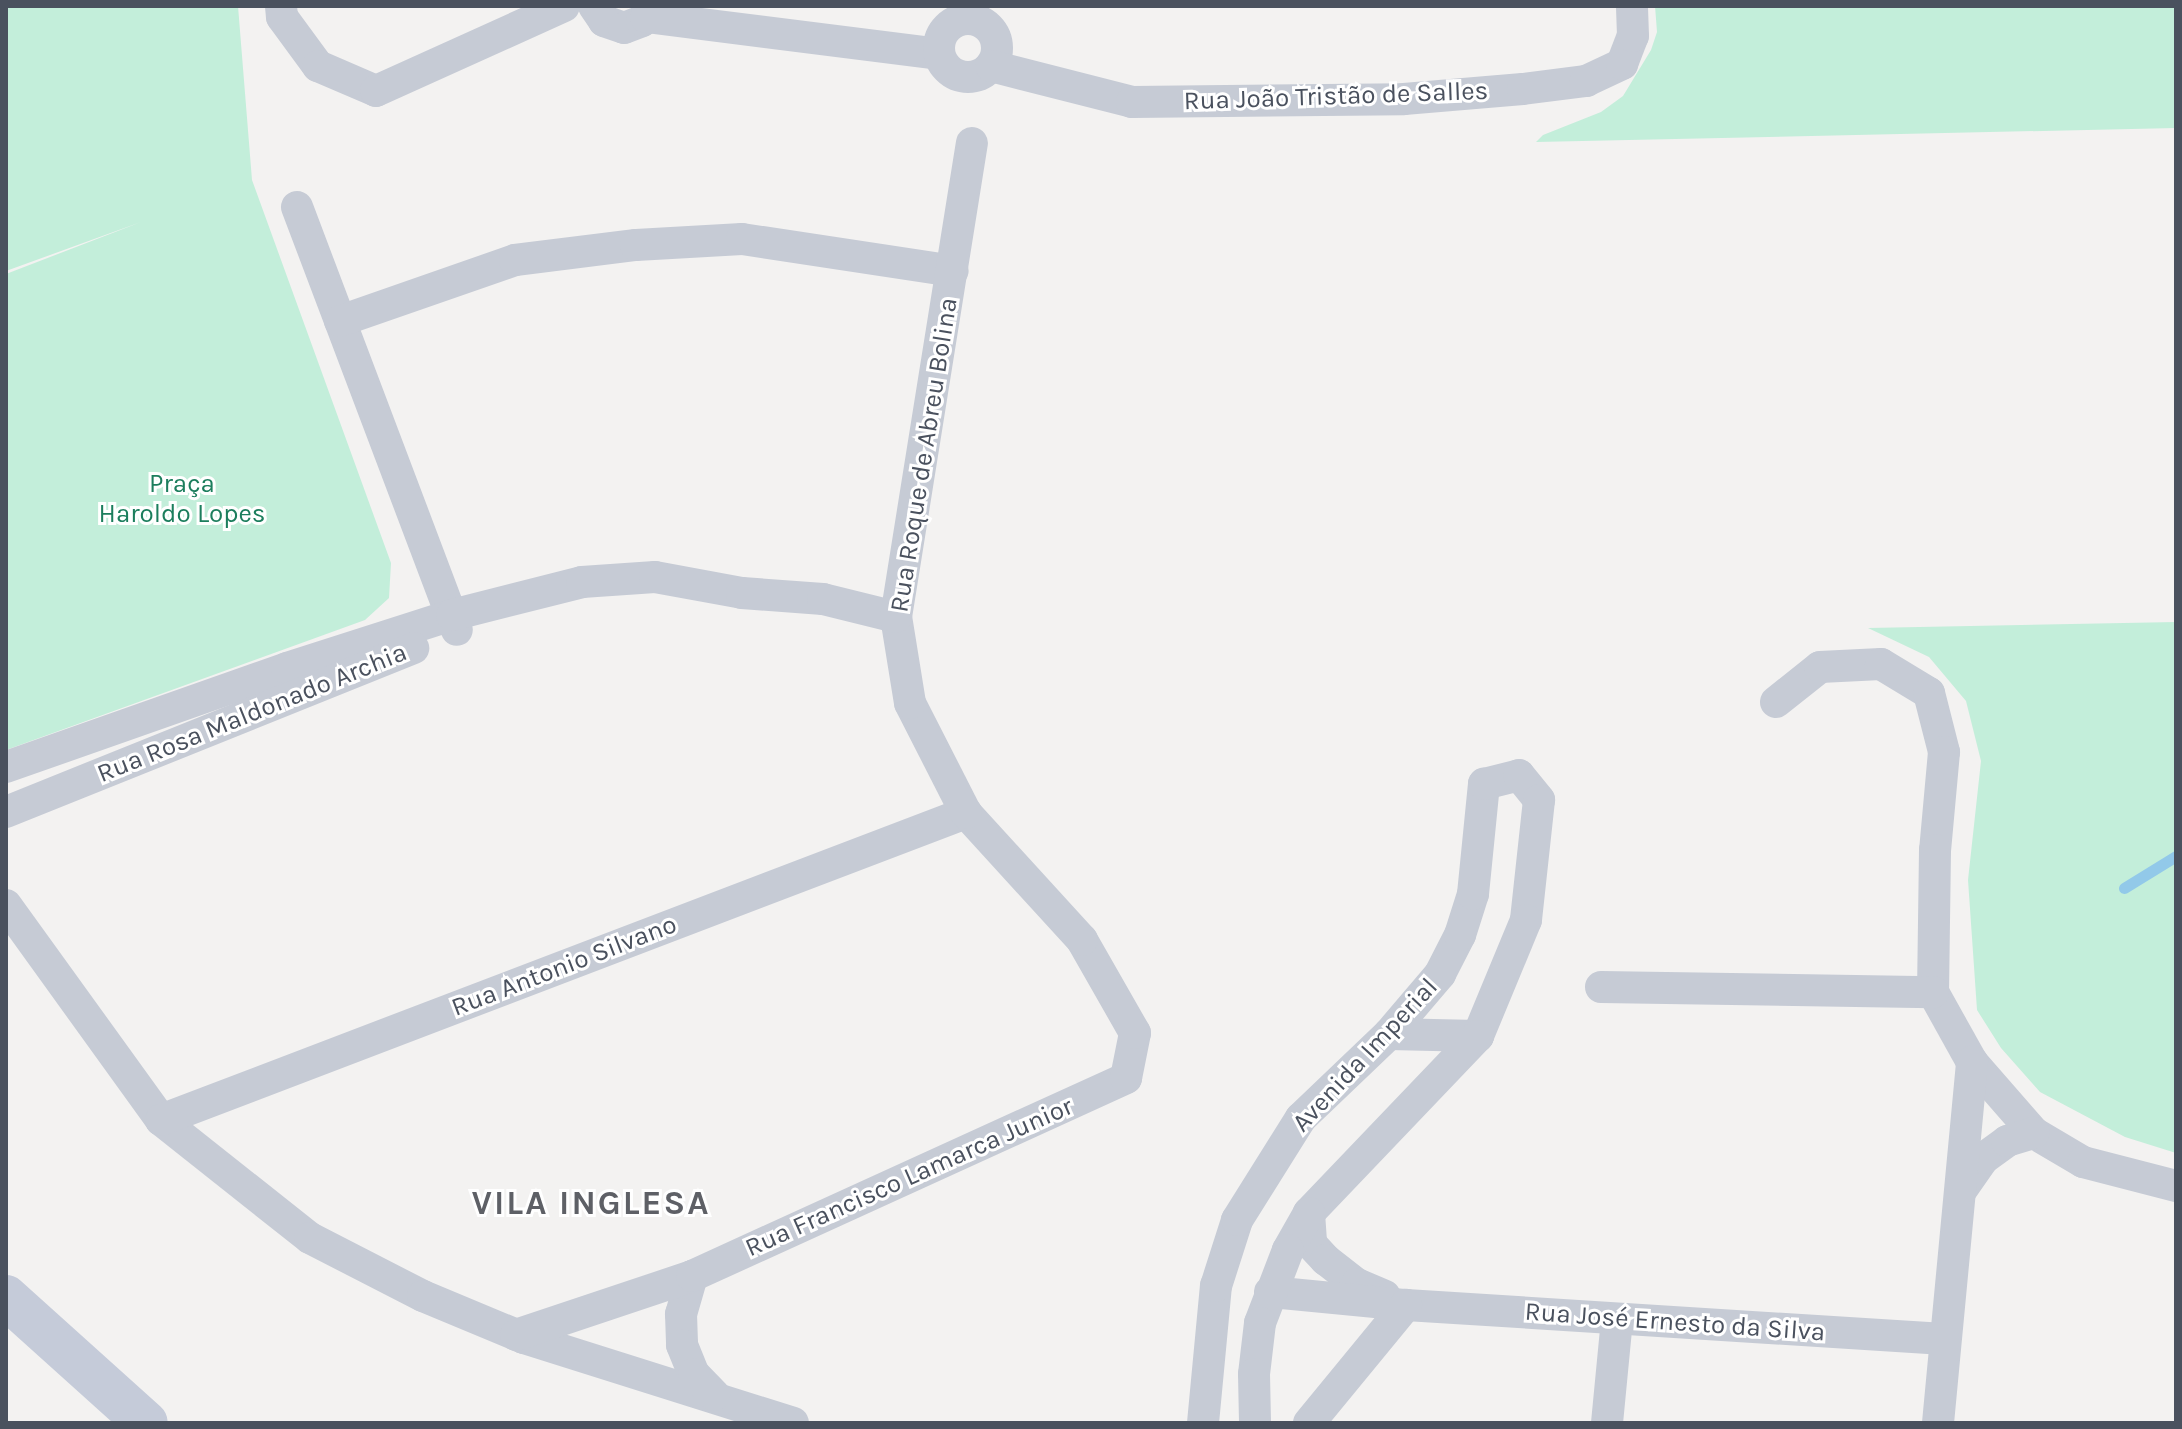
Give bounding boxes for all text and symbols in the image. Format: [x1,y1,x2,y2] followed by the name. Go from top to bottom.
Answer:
[1183,75,1489,117] street label: Rua João Tristão de Salles
[884,295,964,615] street label: Rua Roque de Abreu Bolina
[99,468,265,530] park label: Praça Haroldo Lopes
[93,637,411,789] street label: Rua Rosa Maldonado Archia
[447,909,681,1023] street label: Rua Antonio Silvano
[1286,972,1444,1138] street label: Avenida Imperial
[740,1090,1078,1264] street label: Rua Francisco Lamarca Junior
[472,1184,710,1224] district label: VILA INGLESA
[1524,1296,1826,1348] street label: Rua José Ernesto da Silva

